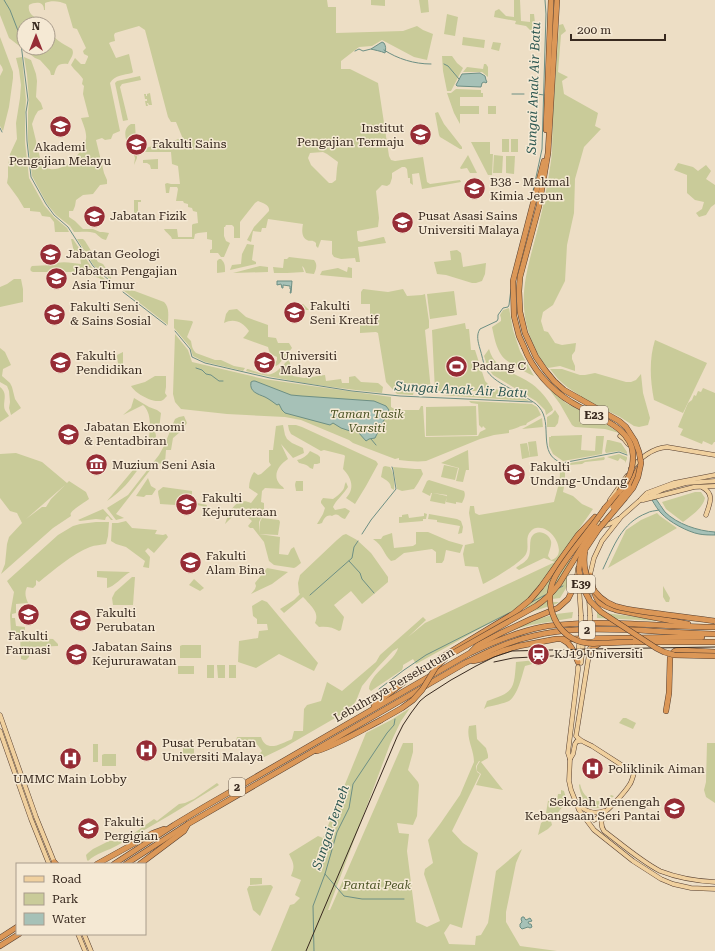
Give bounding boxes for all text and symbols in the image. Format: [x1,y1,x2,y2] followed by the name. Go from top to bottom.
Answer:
[16,16,56,56] north arrow
[571,16,665,42] scale bar
[32,20,41,33] text: N
[524,22,543,156] water label: Sungai Anak Air Batu
[577,23,611,37] text: 200 m
[47,113,73,139] school or university icon: Akademi Pengajian Melayu
[297,121,405,149] place label: Institut Pengajian Termaju
[407,122,433,148] school or university icon: Institut Pengajian Termaju
[124,131,150,157] school or university icon: Fakulti Sains
[152,137,227,151] place label: Fakulti Sains
[9,140,112,168] place label: Akademi Pengajian Melayu
[490,175,570,203] place label: B38 - Makmal Kimia Jepun
[461,176,487,202] school or university icon: B38 - Makmal Kimia Jepun
[81,203,107,229] school or university icon: Jabatan Fizik
[110,209,187,223] place label: Jabatan Fizik
[418,209,520,237] place label: Pusat Asasi Sains Universiti Malaya
[390,210,416,236] school or university icon: Pusat Asasi Sains Universiti Malaya
[37,241,63,267] school or university icon: Jabatan Geologi
[66,247,160,261] place label: Jabatan Geologi
[72,264,178,292] place label: Jabatan Pengajian Asia Timur
[43,265,69,291] school or university icon: Jabatan Pengajian Asia Timur
[310,299,379,327] place label: Fakulti Seni Kreatif
[70,300,151,328] place label: Fakulti Seni & Sains Sosial
[282,300,308,326] school or university icon: Fakulti Seni Kreatif
[42,301,68,327] school or university icon: Fakulti Seni & Sains Sosial
[76,349,143,377] place label: Fakulti Pendidikan
[280,349,337,377] place label: Universiti Malaya
[47,350,73,376] school or university icon: Fakulti Pendidikan
[251,350,277,376] school or university icon: Universiti Malaya
[444,353,470,379] sports icon: Padang C
[472,359,527,373] place label: Padang C
[393,378,528,400] water label: Sungai Anak Air Batu
[580,406,608,424] road number: E23
[330,407,404,435] park label: Taman Tasik Varsiti
[84,420,185,448] place label: Jabatan Ekonomi & Pentadbiran
[56,421,82,447] school or university icon: Jabatan Ekonomi & Pentadbiran
[83,452,109,478] museum icon: Muzium Seni Asia
[112,458,216,472] place label: Muzium Seni Asia
[530,460,627,488] place label: Fakulti Undang-Undang
[502,461,528,487] school or university icon: Fakulti Undang-Undang
[202,491,277,519] place label: Fakulti Kejuruteraan
[173,492,199,518] school or university icon: Fakulti Kejuruteraan
[206,549,265,577] place label: Fakulti Alam Bina
[178,550,204,576] school or university icon: Fakulti Alam Bina
[567,575,595,593] road number: E39
[15,602,41,628] school or university icon: Fakulti Farmasi
[96,606,155,634] place label: Fakulti Perubatan
[67,607,93,633] school or university icon: Fakulti Perubatan
[579,621,595,639] road number: 2
[5,629,51,657] place label: Fakulti Farmasi
[92,640,177,668] place label: Jabatan Sains Kejururawatan
[64,641,90,667] school or university icon: Jabatan Sains Kejururawatan
[526,641,552,667] station icon: KJ19 Universiti
[331,645,457,725] street label: Lebuhraya Persekutuan
[554,647,643,661] place label: KJ19 Universiti
[162,736,264,764] place label: Pusat Perubatan Universiti Malaya
[134,737,160,763] hospital icon: Pusat Perubatan Universiti Malaya
[57,745,83,771] hospital icon: UMMC Main Lobby
[579,756,605,782] hospital icon: Poliklinik Aiman
[608,762,705,776] place label: Poliklinik Aiman
[13,772,128,786] place label: UMMC Main Lobby
[229,778,245,796] road number: 2
[309,783,352,872] water label: Sungai Jerneh
[525,795,660,823] place label: Sekolah Menengah Kebangsaan Seri Pantai
[662,796,688,822] school or university icon: Sekolah Menengah Kebangsaan Seri Pantai
[104,815,159,843] place label: Fakulti Pergigian
[76,816,102,842] school or university icon: Fakulti Pergigian
[16,863,146,935] legend
[52,872,82,886] text: Road
[342,878,411,892] park label: Pantai Peak
[52,892,79,906] text: Park
[52,912,86,926] text: Water

